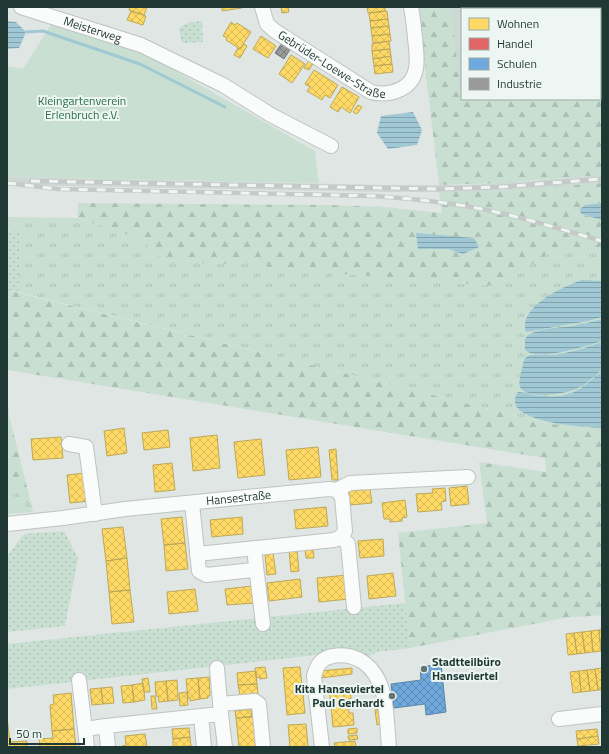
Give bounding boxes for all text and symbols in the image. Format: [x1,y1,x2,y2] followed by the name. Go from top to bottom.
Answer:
[461,8,601,100] legend
[61,11,124,47] street label: Meisterweg
[497,14,539,33] text: Wohnen
[274,25,386,103] street label: Gebrüder-Loewe-Straße
[497,34,533,53] text: Handel
[497,54,537,73] text: Schulen
[497,74,542,93] text: Industrie
[38,91,126,124] park label: Kleingartenverein Erlenbruch e.V.
[205,485,272,510] street label: Hansestraße
[432,652,501,685] place label: Stadtteilbüro Hanseviertel
[419,664,429,674] marker: Stadtteilbüro Hanseviertel
[295,679,385,712] place label: Kita Hanseviertel Paul Gerhardt
[387,691,397,701] marker: Kita Hanseviertel Paul Gerhardt
[10,720,84,746] scale bar
[16,724,42,743] text: 50 m

